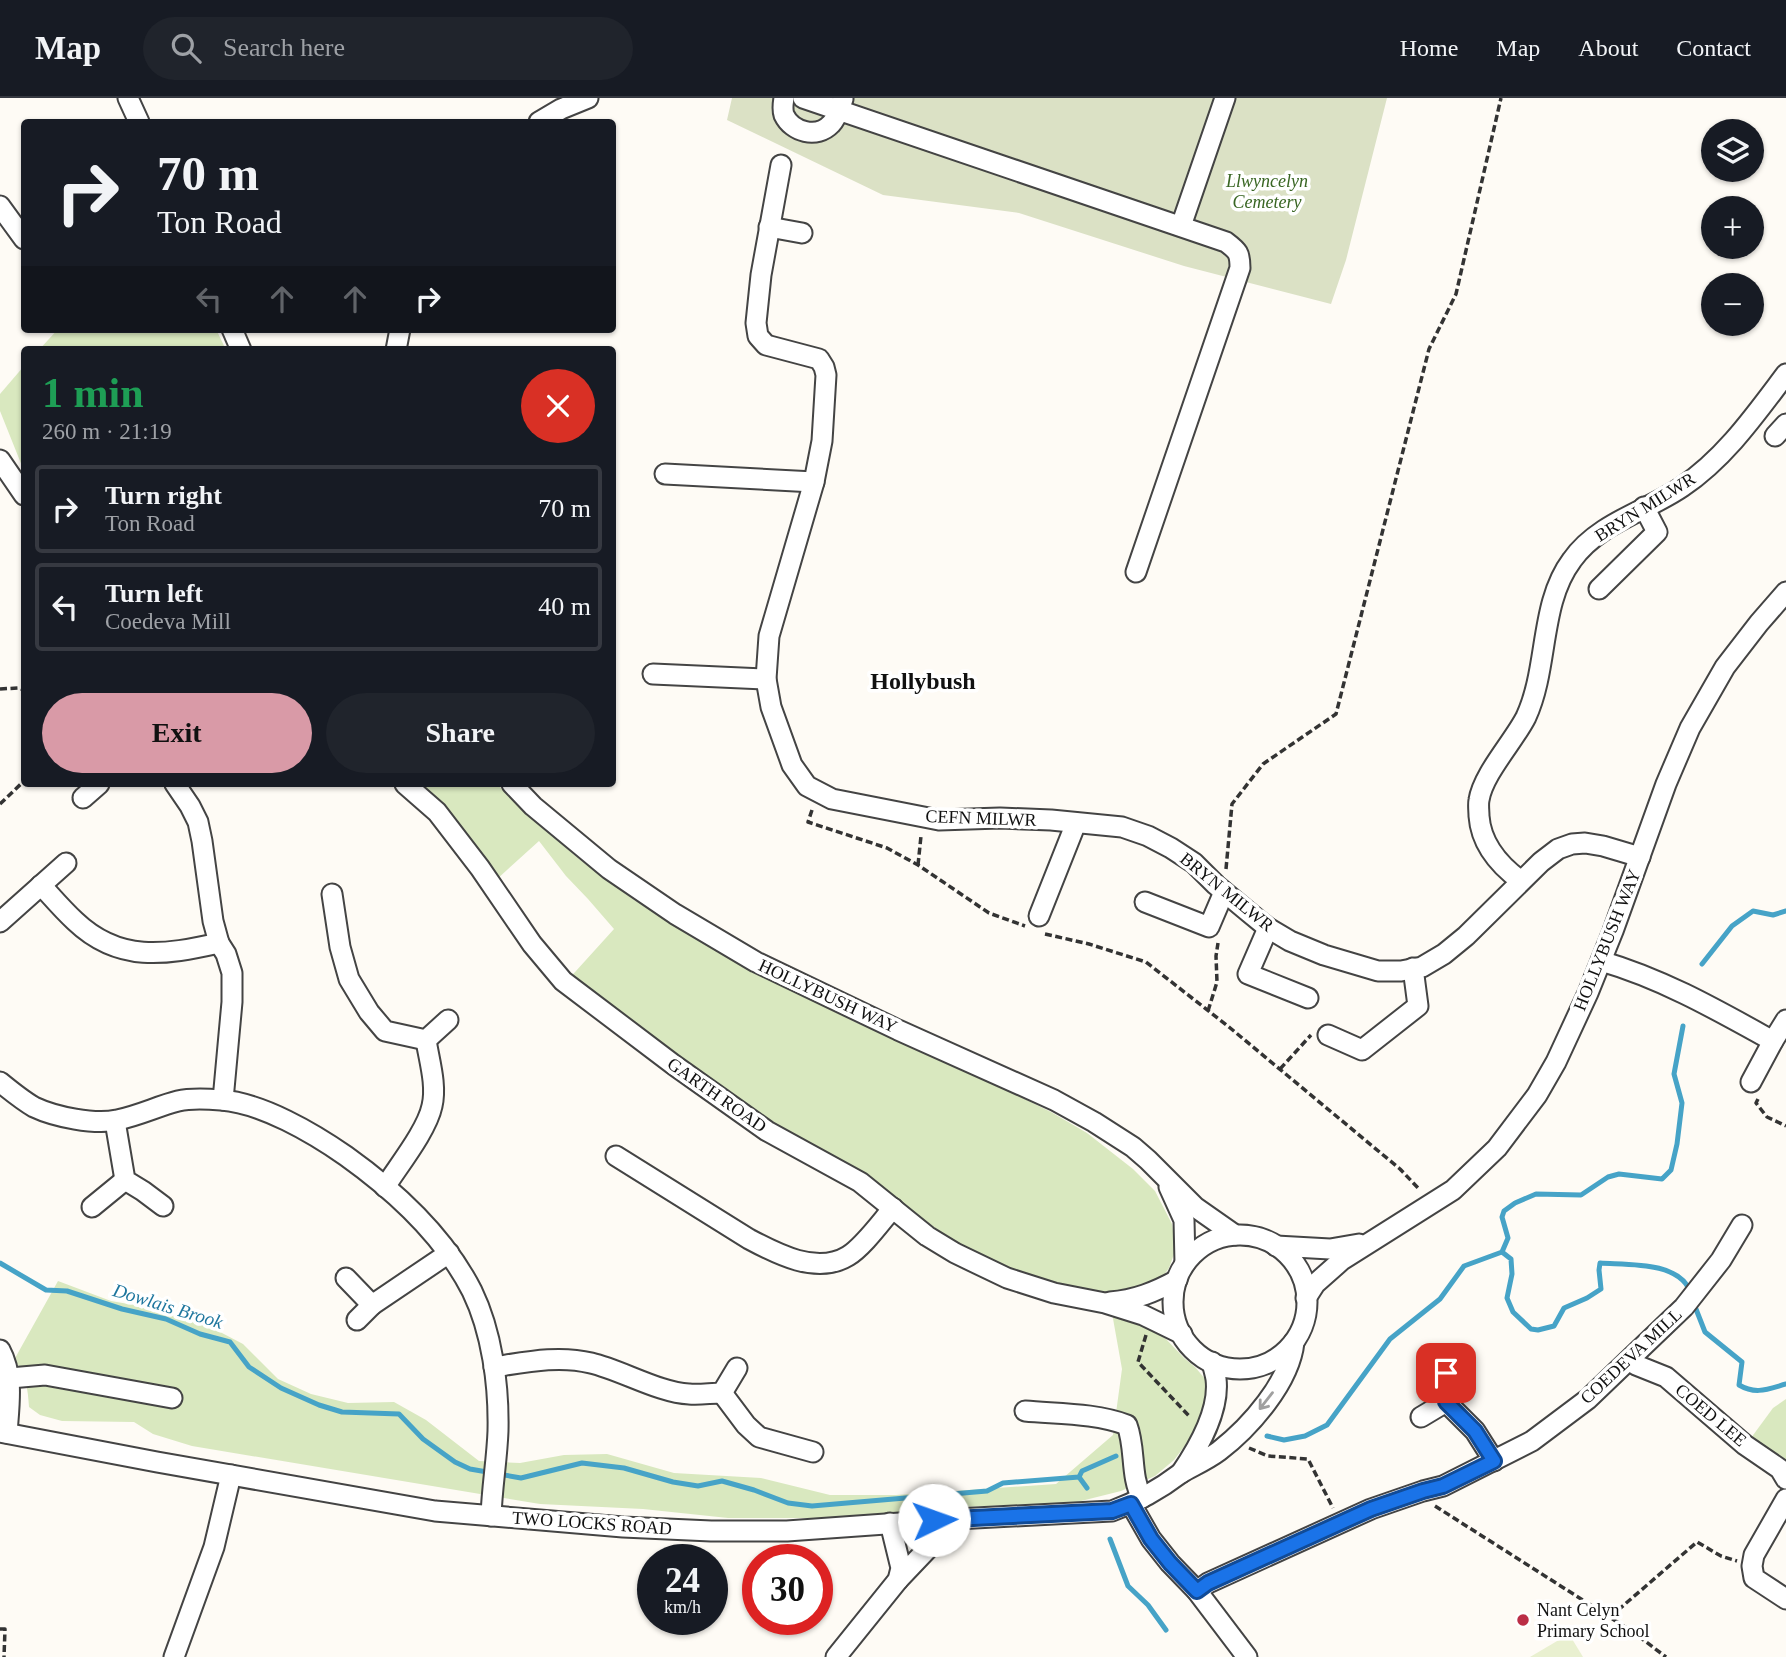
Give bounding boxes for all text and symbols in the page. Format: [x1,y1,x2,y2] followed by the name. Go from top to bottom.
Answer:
[143,17,633,80] search box
[167,29,205,67] icon: search
[35,30,101,66] text: Map
[223,33,345,62] text: Search here
[1400,35,1458,61] text: Home
[1496,35,1540,61] text: Map
[1578,35,1638,61] text: About
[1676,35,1751,61] text: Contact
[1701,119,1764,336] map controls
[1701,119,1764,182] button: layers
[157,146,259,201] text: 70 m
[42,147,133,238] icon: right
[1225,171,1308,212] park label: Llwyncelyn Cemetery
[1701,196,1764,259] button: +
[157,204,282,240] text: Ton Road
[1701,273,1764,336] button: −
[190,280,228,318] icon: left
[263,280,301,318] icon: ahead
[336,280,374,318] icon: ahead
[409,280,447,318] icon: right
[521,369,595,443] button: close
[42,370,144,416] text: 1 min
[42,419,172,444] text: 260 m · 21:19
[1591,468,1699,546] street label: BRYN MILWR
[105,481,222,510] text: Turn right
[46,490,84,528] icon: right
[538,494,591,523] text: 70 m
[105,511,195,536] text: Ton Road
[105,579,203,608] text: Turn left
[46,588,84,626] icon: left
[538,592,591,621] text: 40 m
[105,609,231,634] text: Coedeva Mill
[870,668,976,694] district label: Hollybush
[42,693,312,773] button: Exit
[326,693,595,773] button: Share
[925,806,1037,830] street label: CEFN MILWR
[1176,848,1278,936] street label: BRYN MILWR
[1569,866,1645,1014] street label: HOLLYBUSH WAY
[755,955,901,1037] street label: HOLLYBUSH WAY
[664,1053,770,1137] street label: GARTH ROAD
[110,1279,226,1333] water label: Dowlais Brook
[1576,1304,1686,1408] street label: COEDEVA MILL
[1416,1343,1476,1403] pin
[1427,1354,1465,1392] icon: arrive
[1671,1380,1751,1450] street label: COED LEE
[1259,1392,1274,1410] one-way arrow
[897,1483,971,1557] position arrow
[511,1507,673,1539] street label: TWO LOCKS ROAD
[742,1544,833,1635] speed limit sign: 30
[665,1561,700,1600] text: 24
[664,1597,701,1617] text: km/h
[1537,1600,1650,1641] place label: Nant Celyn Primary School
[1515,1612,1531,1628] marker: Nant Celyn Primary School

